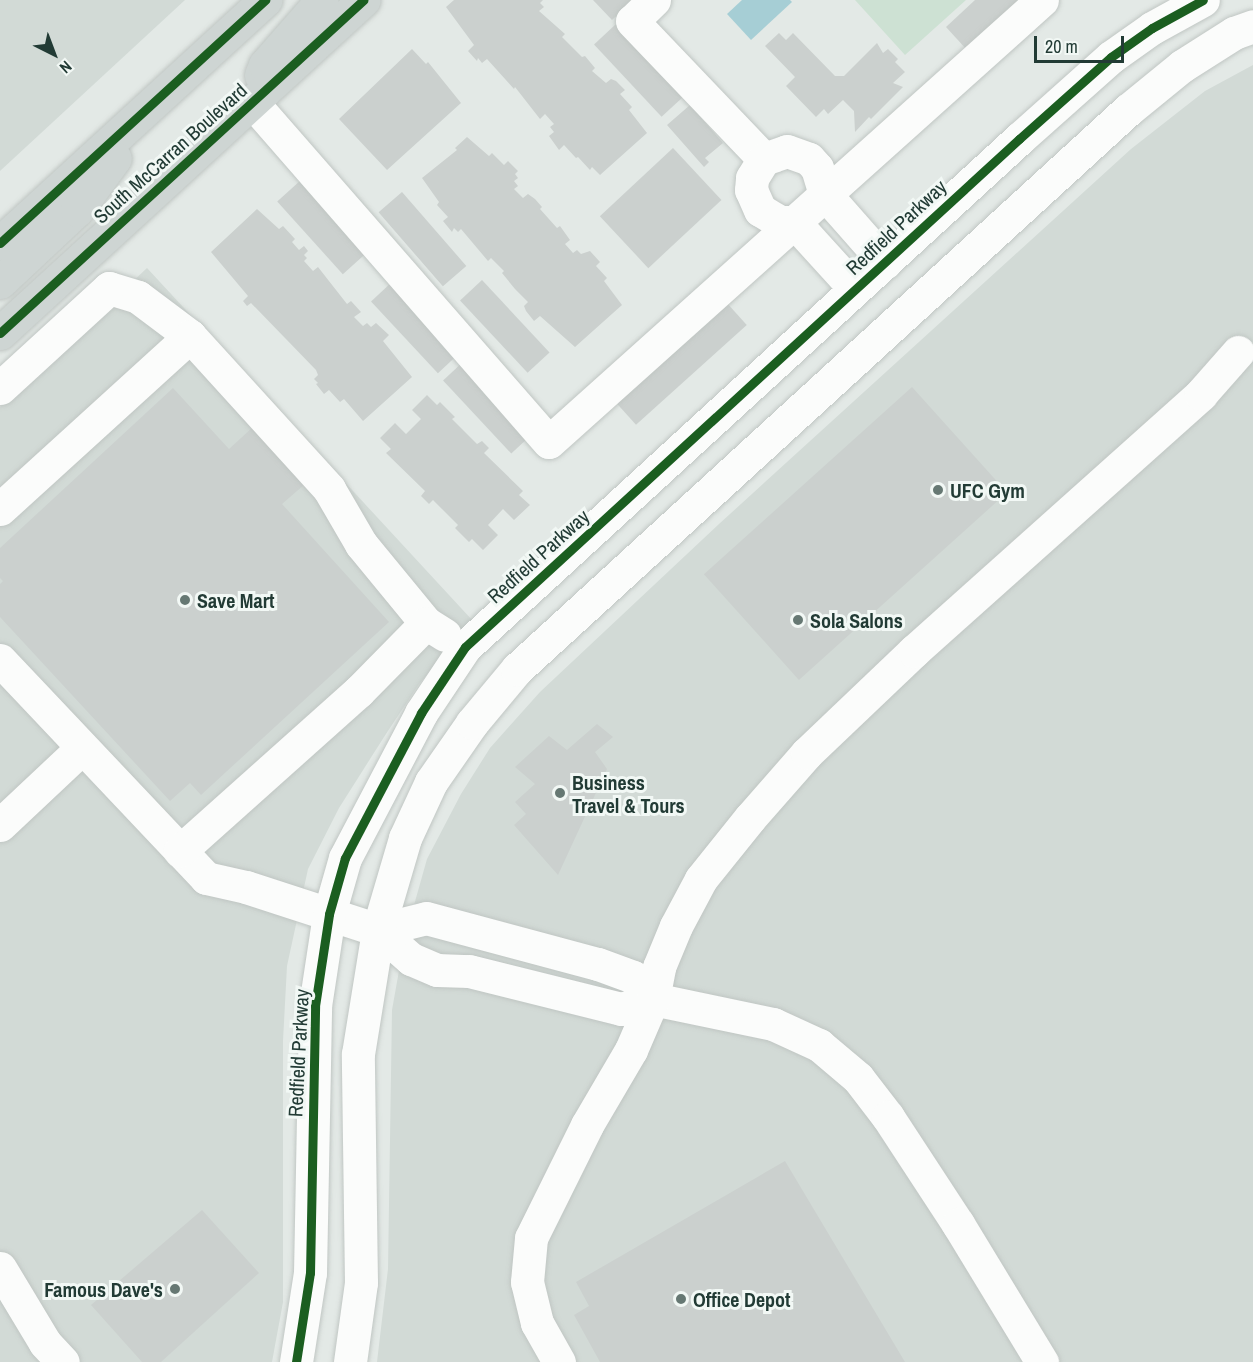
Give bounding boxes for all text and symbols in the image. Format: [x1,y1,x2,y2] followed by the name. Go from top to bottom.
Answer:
[24,24,84,84] north arrow
[1037,24,1127,62] scale bar
[1045,34,1078,59] text: 20 m
[55,56,77,79] text: N
[88,78,252,228] street label: South McCarran Boulevard
[841,174,951,280] street label: Redfield Parkway
[950,478,1025,502] place label: UFC Gym
[931,483,945,497] marker: UFC Gym
[482,504,594,608] street label: Redfield Parkway
[197,588,274,612] place label: Save Mart
[178,593,192,607] marker: Save Mart
[810,608,903,632] place label: Sola Salons
[791,613,805,627] marker: Sola Salons
[572,770,685,817] place label: Business Travel & Tours
[553,786,567,800] marker: Business Travel & Tours
[283,988,313,1118] street label: Redfield Parkway
[44,1277,163,1301] place label: Famous Dave's
[168,1282,182,1296] marker: Famous Dave's
[693,1287,790,1311] place label: Office Depot
[674,1292,688,1306] marker: Office Depot

